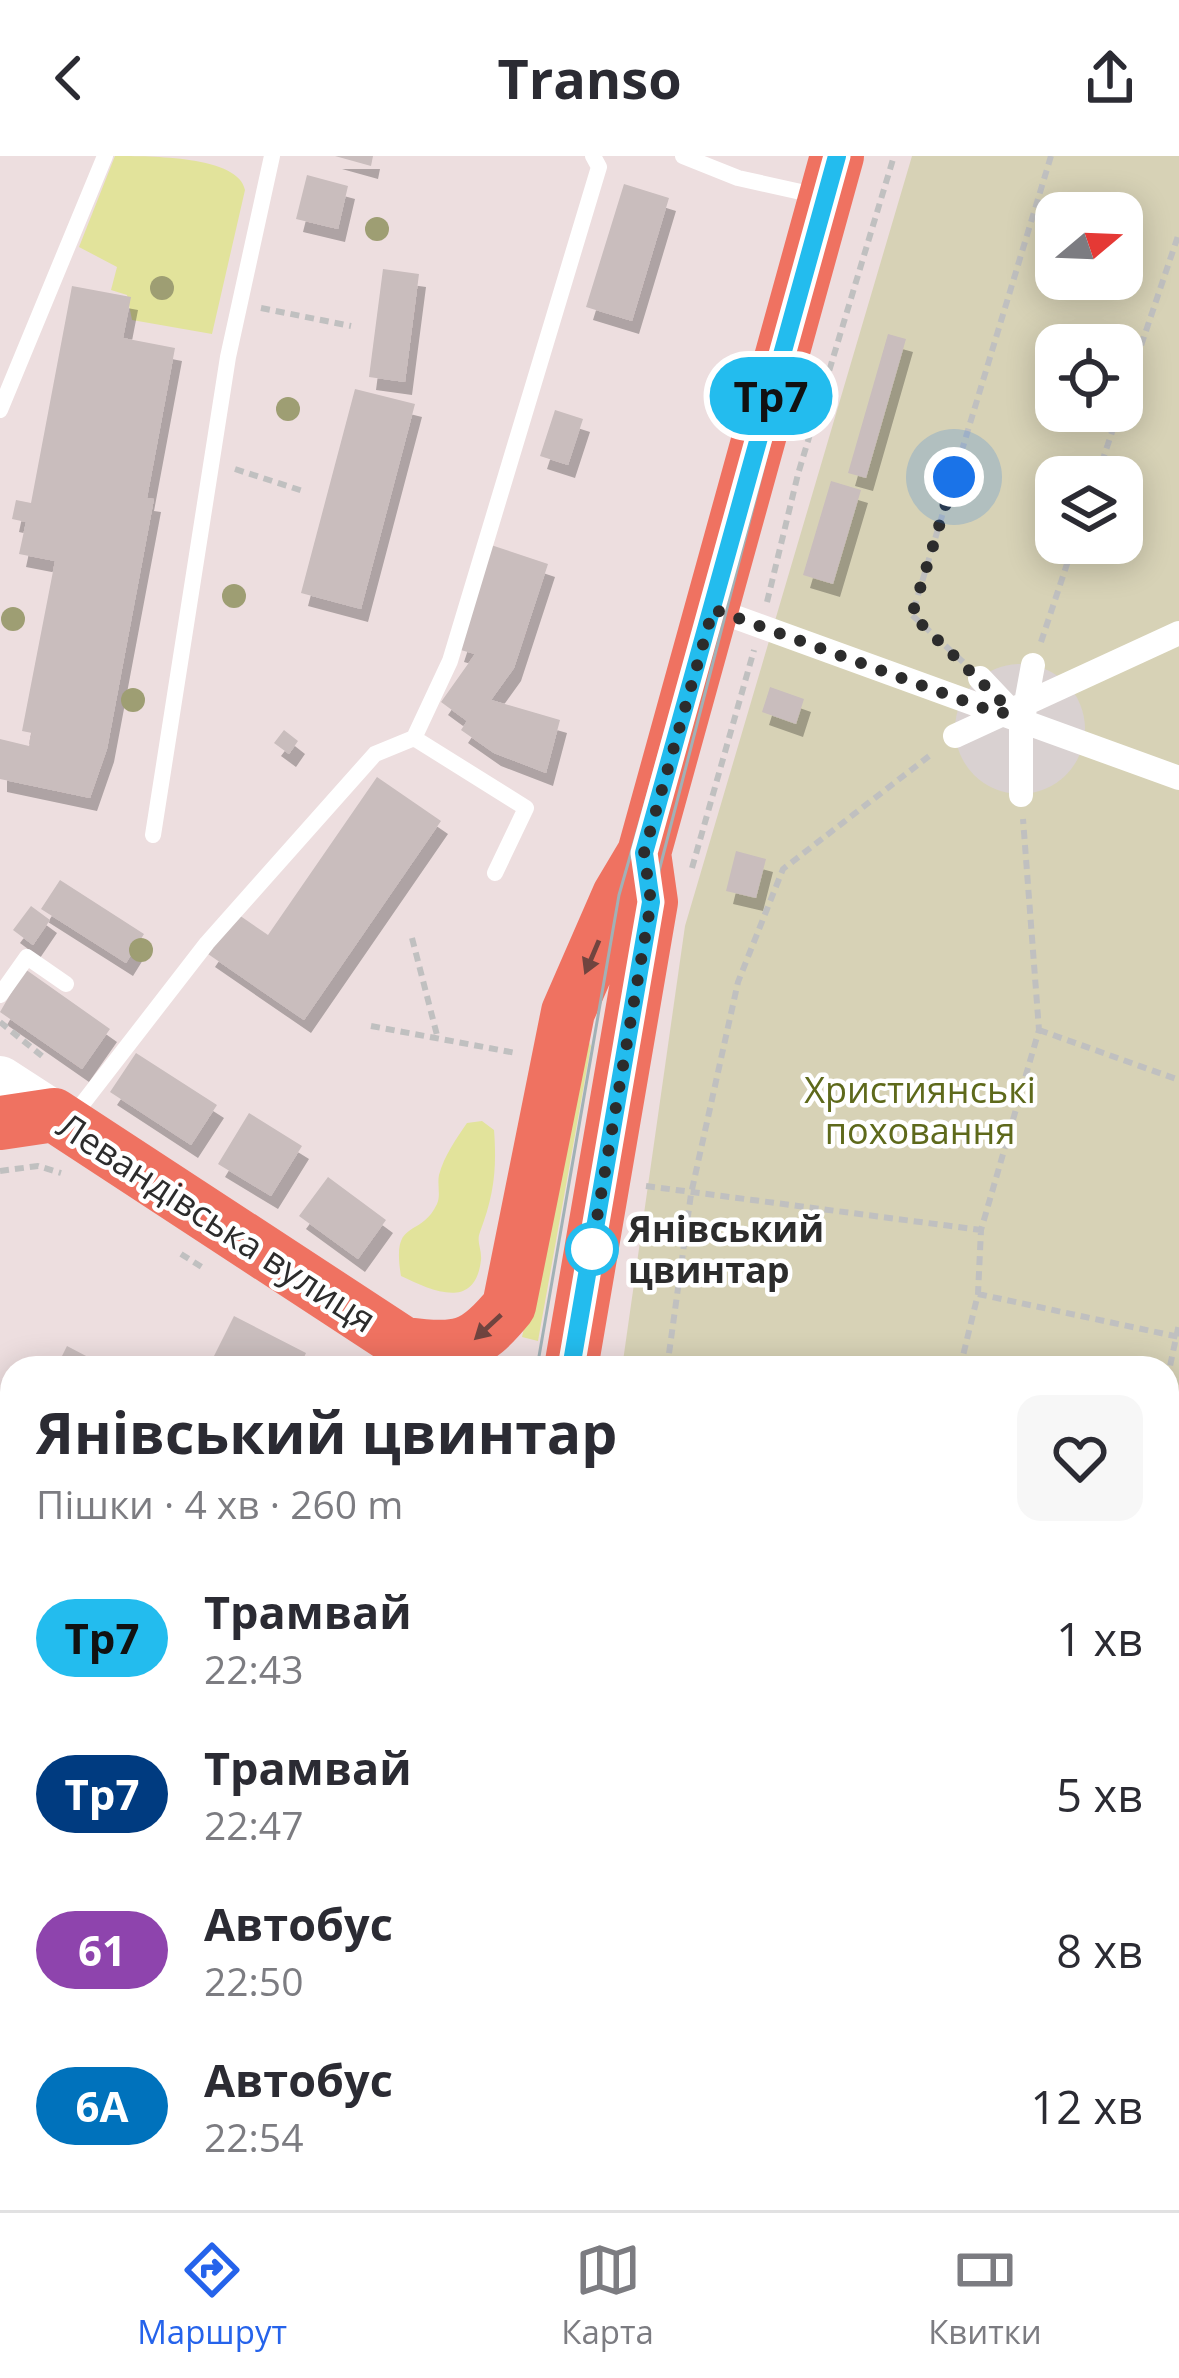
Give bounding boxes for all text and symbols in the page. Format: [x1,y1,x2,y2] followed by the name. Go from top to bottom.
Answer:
[497,41,682,115] text: Transo
[36,45,102,111] icon: back
[1077,45,1143,111] icon: share
[1035,192,1143,300] north arrow
[1035,192,1143,564] map controls
[1035,324,1143,432] button: locate
[702,357,840,435] line badge: Тр7
[734,367,808,424] text: Тр7
[924,447,984,507] your location
[1035,456,1143,564] button: layers
[582,939,601,975] one-way arrow
[804,1065,1036,1155] park label: Християнські поховання
[48,1101,386,1343] street label: Левандівська вулиця
[627,1204,824,1294] place label: Янівський цвинтар
[567,1224,617,1274] marker: Янівський цвинтар
[474,1313,503,1340] one-way arrow
[36,1393,617,1471] text: Янівський цвинтар
[1017,1395,1143,1521] button: heart
[36,1477,403,1530] text: Пішки · 4 хв · 260 m
[204,1581,412,1642] text: Трамвай
[1056,1608,1143,1669] text: 1 хв
[65,1609,139,1666] text: Тр7
[204,1642,303,1695] text: 22:43
[204,1737,412,1798] text: Трамвай
[1056,1764,1143,1825] text: 5 хв
[65,1765,139,1822] text: Тр7
[204,1798,303,1851] text: 22:47
[204,1893,393,1954] text: Автобус
[1056,1920,1143,1981] text: 8 хв
[78,1921,126,1978] text: 61
[204,1954,303,2007] text: 22:50
[204,2049,393,2110] text: Автобус
[1030,2076,1143,2137] text: 12 хв
[76,2077,129,2134] text: 6А
[204,2110,303,2163] text: 22:54
[137,2237,287,2354] tab: Маршрут
[561,2237,654,2354] tab: Карта
[928,2237,1042,2354] tab: Квитки

